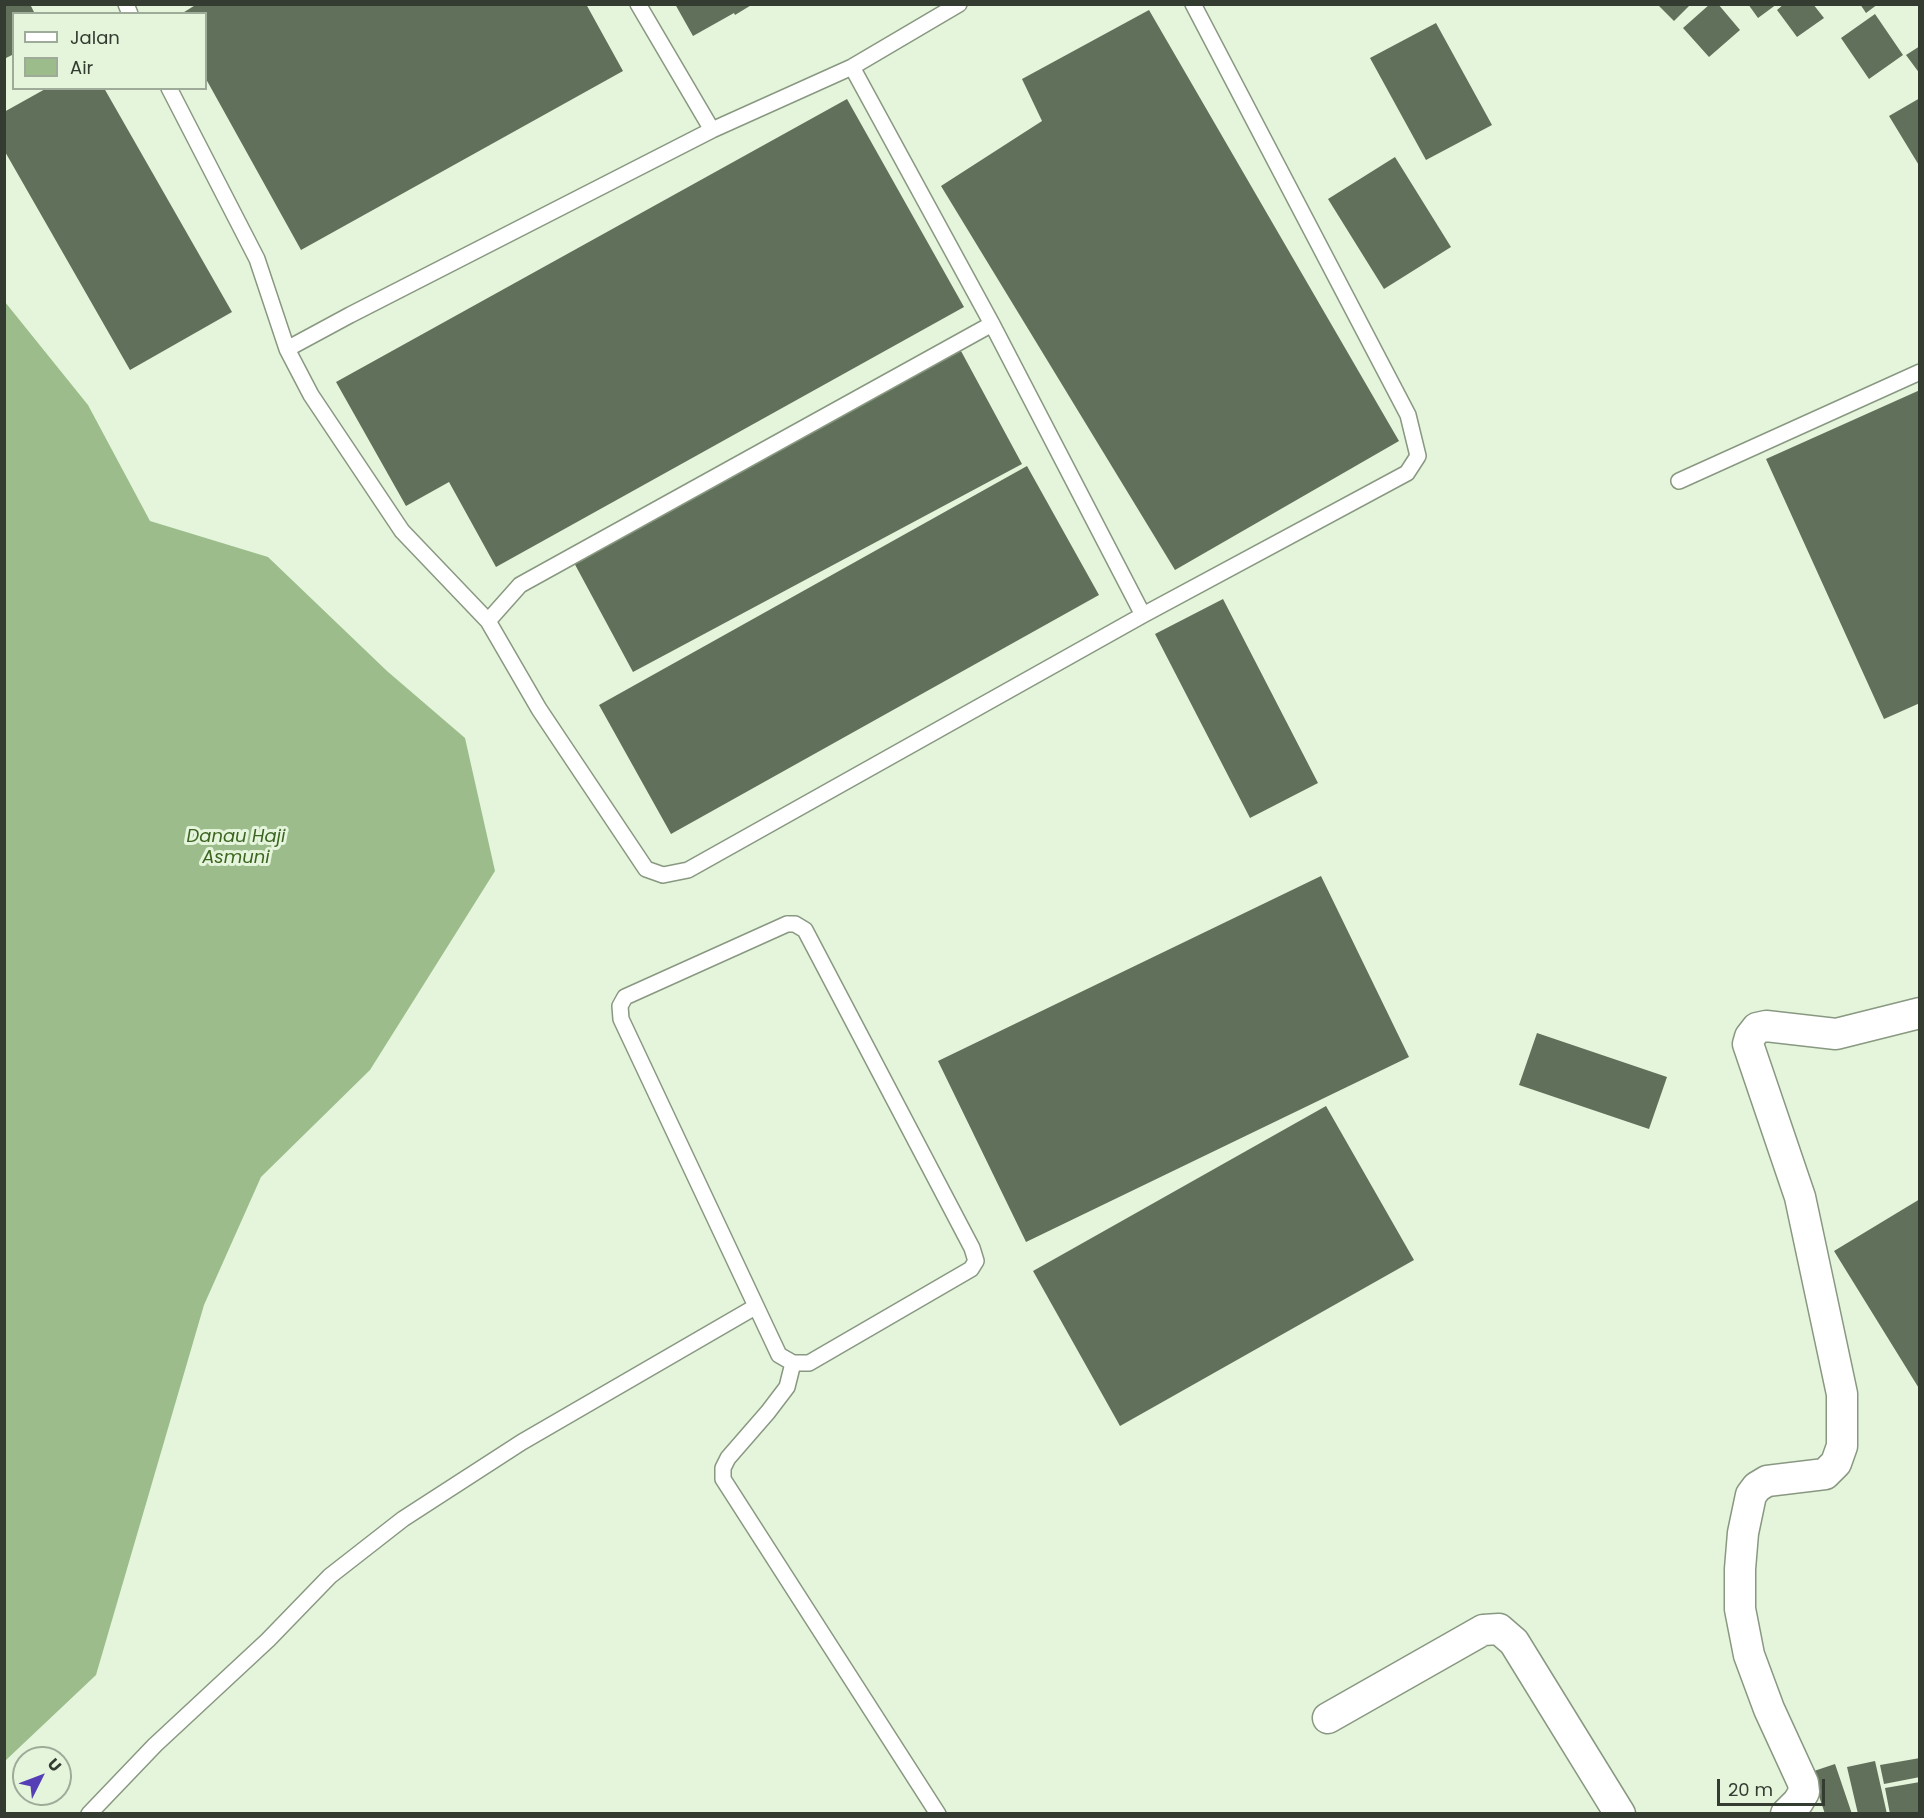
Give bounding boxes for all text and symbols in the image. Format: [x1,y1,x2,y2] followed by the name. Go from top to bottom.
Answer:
[12,12,207,90] legend
[70,25,120,50] text: Jalan
[70,55,93,80] text: Air
[187,826,285,868] water label: Danau Haji Asmuni
[12,1746,72,1806] north arrow
[42,1753,67,1777] text: U
[1720,1767,1828,1805] scale bar
[1728,1777,1773,1802] text: 20 m

